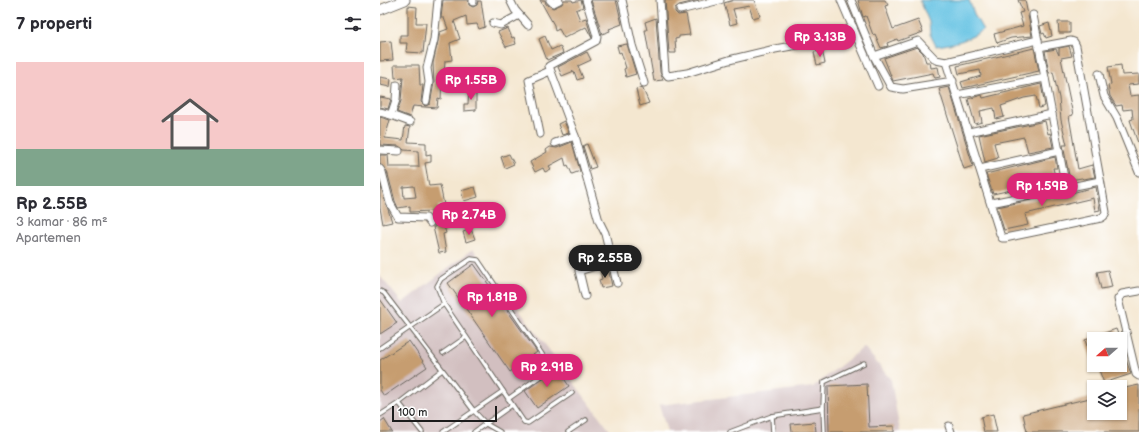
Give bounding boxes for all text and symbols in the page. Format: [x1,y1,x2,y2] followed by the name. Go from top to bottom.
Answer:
[342,13,364,35] icon: filters
[16,14,92,34] text: 7 properti
[779,24,861,58] pin: Rp 3.13B
[794,29,846,45] text: Rp 3.13B
[430,67,512,101] pin: Rp 1.55B
[445,72,497,88] text: Rp 1.55B
[154,88,226,160] icon: home
[1001,173,1083,207] pin: Rp 1.59B
[1016,178,1068,194] text: Rp 1.59B
[16,194,88,214] text: Rp 2.55B
[428,202,510,236] pin: Rp 2.74B
[442,207,496,223] text: Rp 2.74B
[16,214,108,230] text: 3 kamar · 86 m²
[16,230,81,246] text: Apartemen
[564,245,646,279] pin: Rp 2.55B
[578,250,632,266] text: Rp 2.55B
[451,284,533,318] pin: Rp 1.81B
[467,289,517,305] text: Rp 1.81B
[1087,332,1127,372] north arrow
[1087,332,1127,420] map controls
[506,354,588,388] pin: Rp 2.91B
[521,359,573,375] text: Rp 2.91B
[1087,380,1127,420] button: layers
[392,404,497,423] scale bar
[398,406,427,419] text: 100 m

